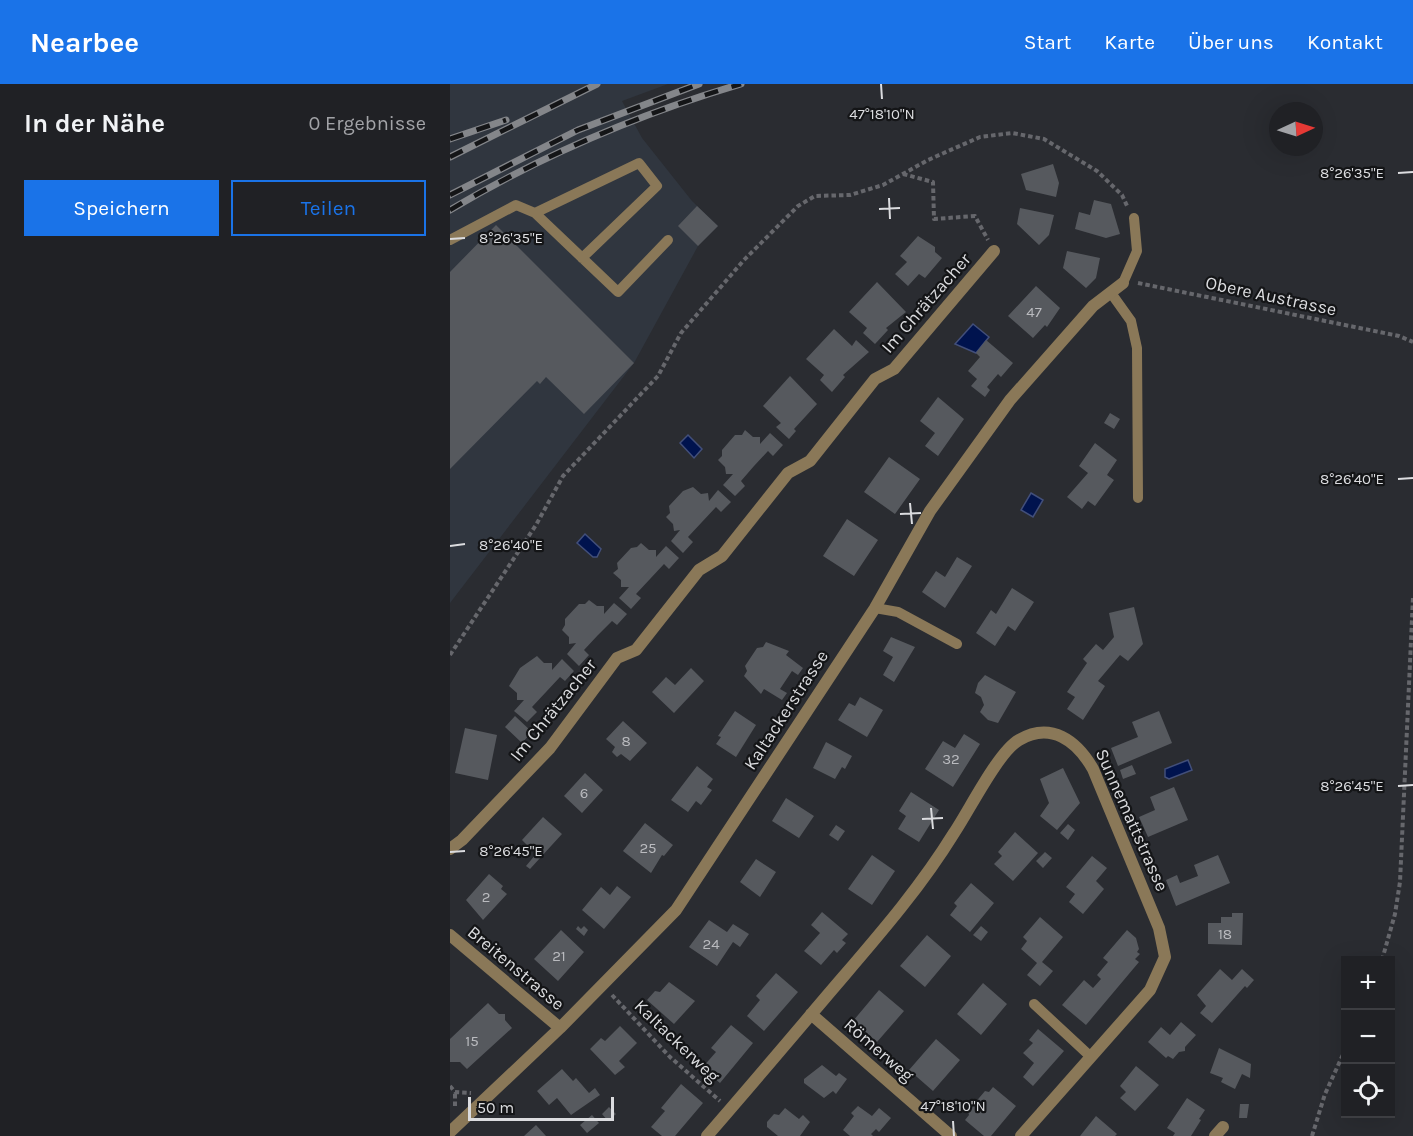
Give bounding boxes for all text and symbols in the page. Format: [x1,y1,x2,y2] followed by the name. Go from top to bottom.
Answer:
[30,26,139,59] text: Nearbee
[1024,30,1071,54] text: Start
[1104,30,1155,54] text: Karte
[1188,30,1274,54] text: Über uns
[1307,30,1383,54] text: Kontakt
[1269,102,1323,156] north arrow
[849,105,915,123] text: 47°18'10"N
[24,108,165,139] text: In der Nähe
[309,112,426,135] text: 0 Ergebnisse
[1320,164,1384,182] text: 8°26'35"E
[24,180,219,236] button: Speichern
[231,180,426,236] button: Teilen
[479,229,543,247] text: 8°26'35"E
[876,248,976,358] street label: Im Chrätzacher
[1203,271,1339,321] street label: Obere Austrasse
[1026,303,1042,321] house number: 47
[1320,470,1384,488] text: 8°26'40"E
[479,536,543,554] text: 8°26'40"E
[739,646,833,774] street label: Kaltackerstrasse
[505,654,601,766] street label: Im Chrätzacher
[621,732,631,750] house number: 8
[1091,745,1173,895] street label: Sunnemattstrasse
[942,750,960,768] house number: 32
[1320,777,1384,795] text: 8°26'45"E
[580,784,588,802] house number: 6
[639,839,657,857] house number: 25
[479,842,543,860] text: 8°26'45"E
[482,888,490,906] house number: 2
[463,921,569,1015] street label: Breitenstrasse
[1218,925,1232,943] house number: 18
[702,935,720,953] house number: 24
[552,947,566,965] house number: 21
[1341,956,1395,1118] map controls
[1341,956,1395,1010] button: +
[630,995,724,1087] street label: Kaltackerweg
[1341,1010,1395,1064] button: −
[839,1014,919,1086] street label: Römerweg
[465,1032,479,1050] house number: 15
[1341,1064,1395,1118] button: locate
[468,1094,614,1122] scale bar
[920,1097,986,1115] text: 47°18'10"N
[477,1098,514,1117] text: 50 m

